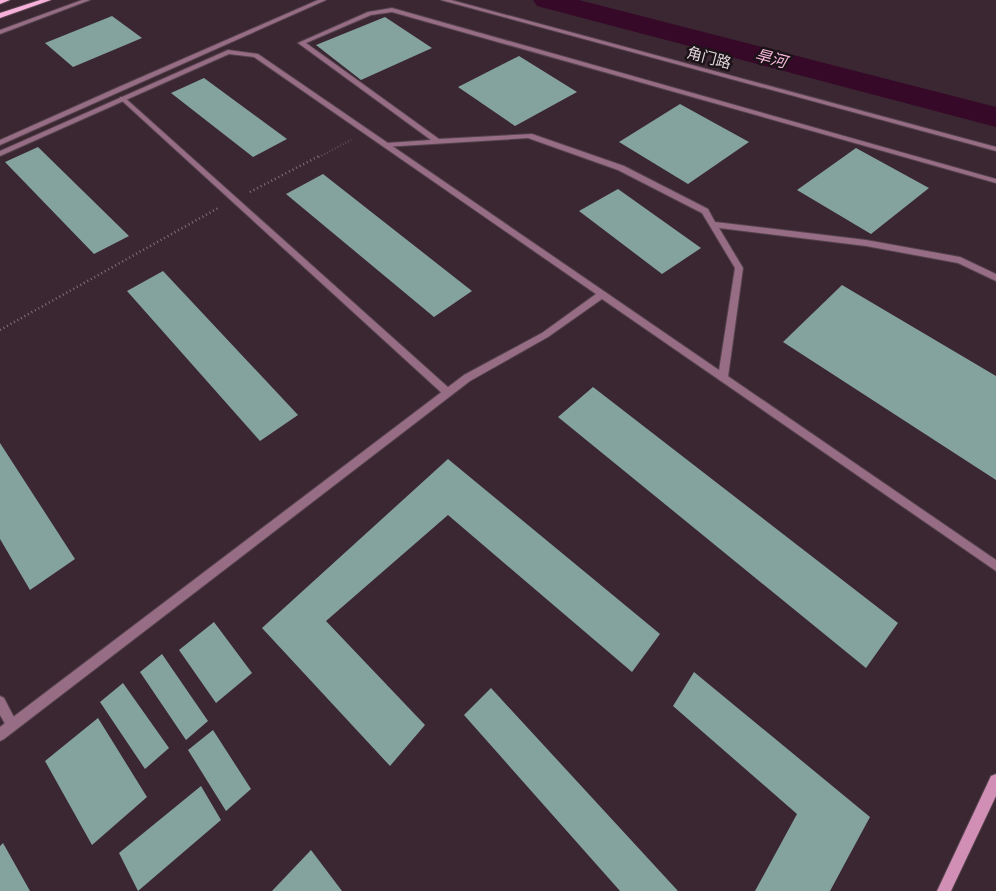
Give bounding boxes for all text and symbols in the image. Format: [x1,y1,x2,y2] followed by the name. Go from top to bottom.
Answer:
[685,43,733,73] street label: 角门路
[753,45,792,73] water label: 旱河

